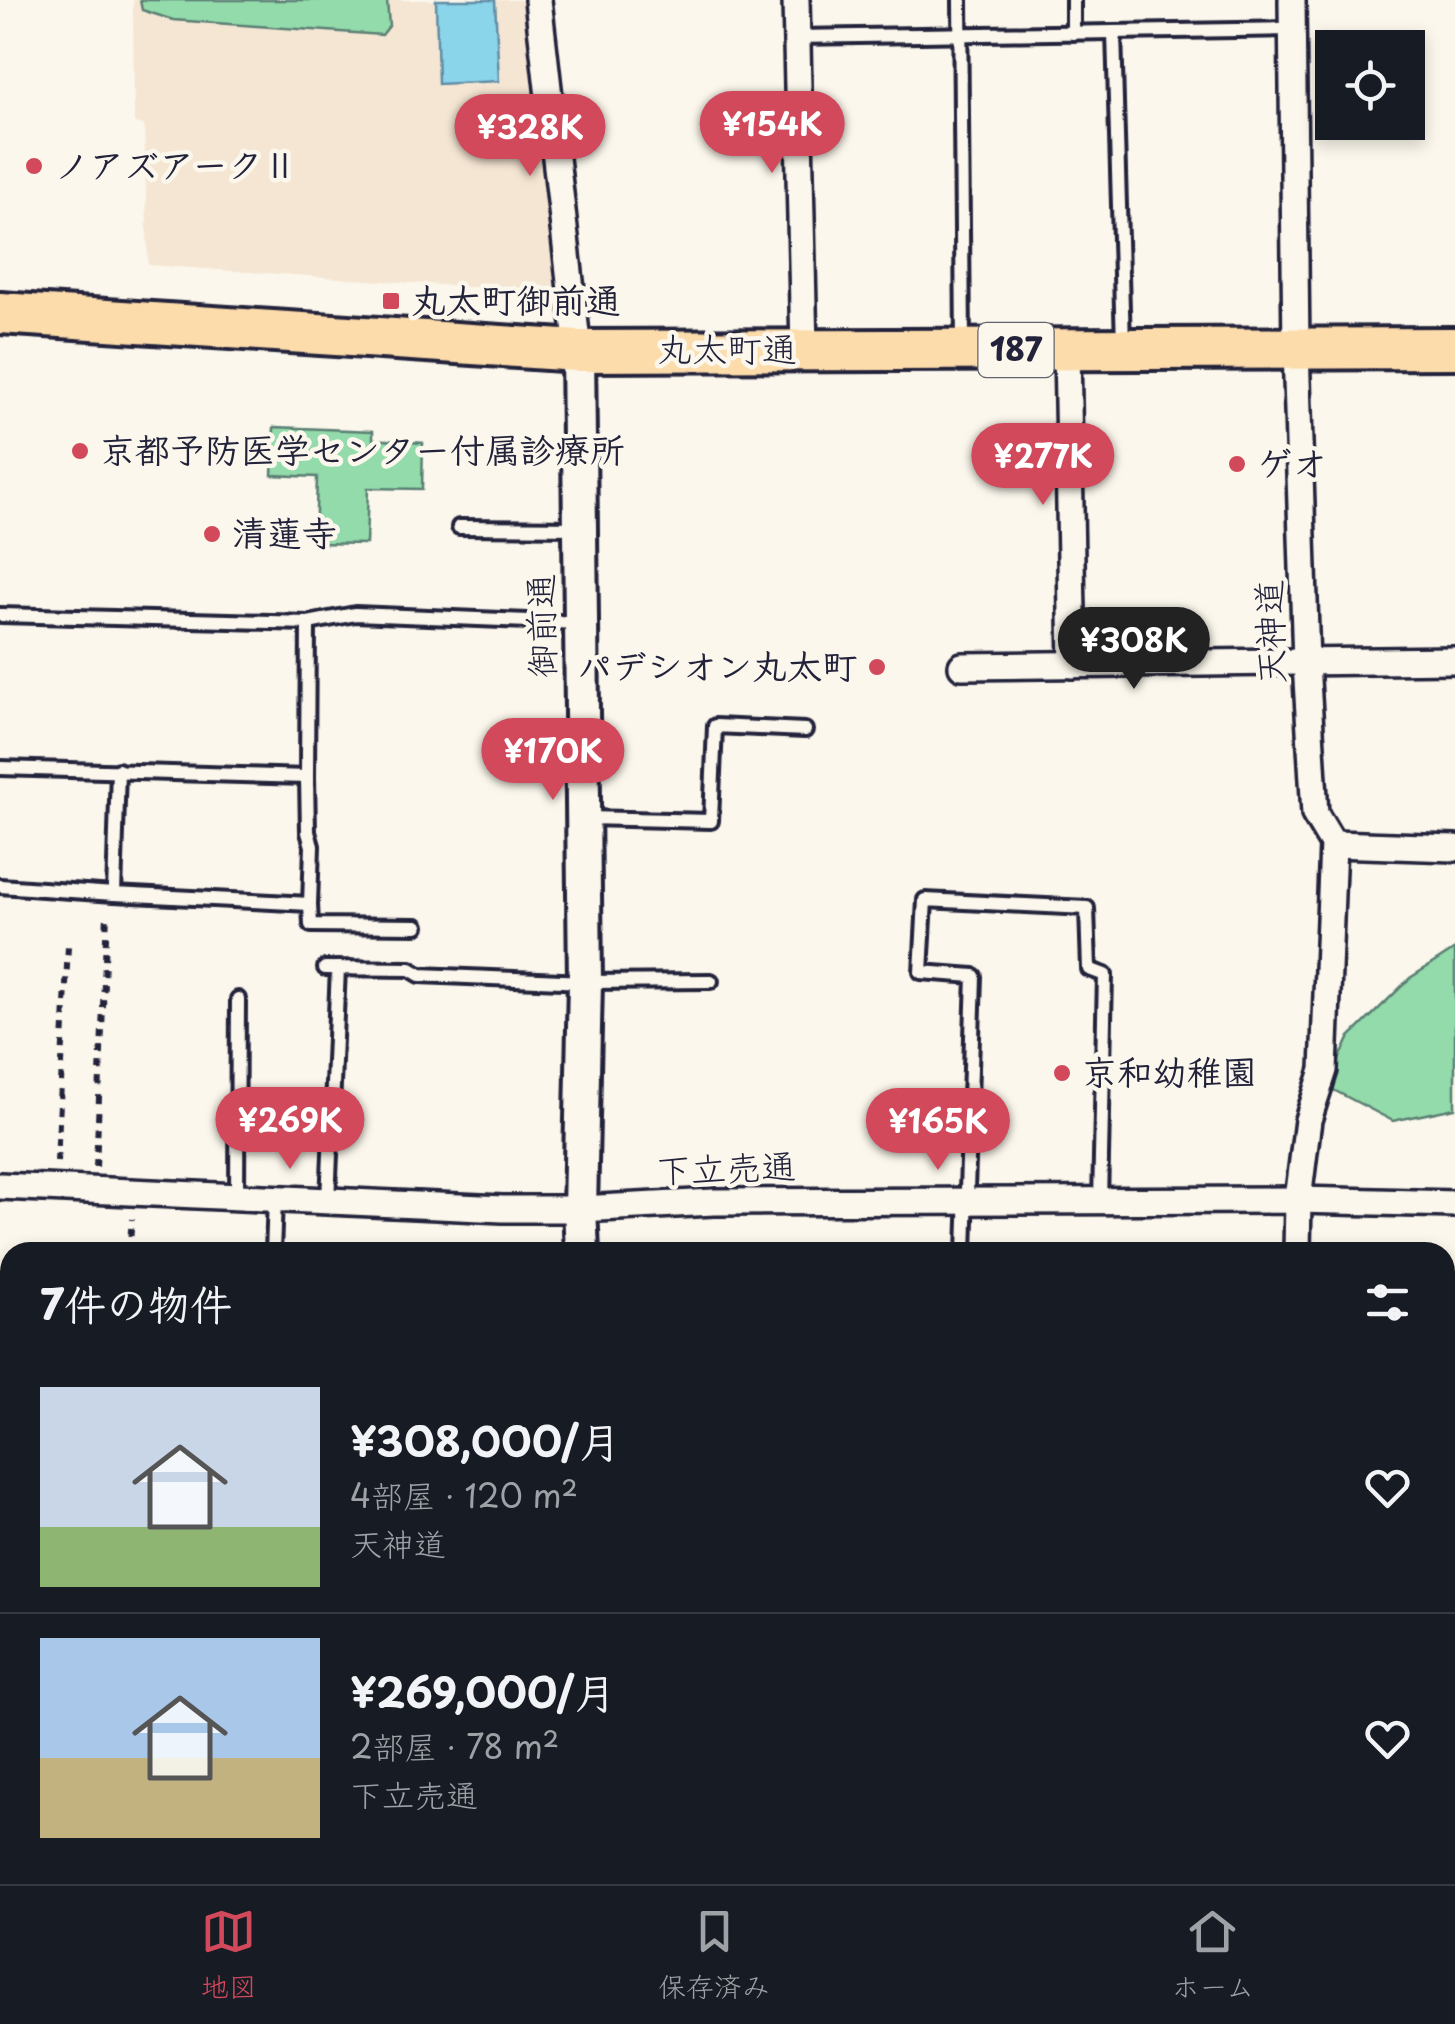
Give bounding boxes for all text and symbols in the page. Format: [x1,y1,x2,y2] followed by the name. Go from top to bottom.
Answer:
[1315,30,1425,140] map controls
[1315,30,1425,140] button: locate
[702,91,842,176] pin: ¥154K
[460,94,600,179] pin: ¥328K
[722,99,822,147] text: ¥154K
[477,102,583,150] text: ¥328K
[54,137,298,190] place label: ノアズアークⅡ
[23,155,45,177] marker: ノアズアークⅡ
[411,272,621,325] place label: 丸太町御前通
[380,290,402,312] marker: 丸太町御前通
[657,321,797,374] street label: 丸太町通
[978,323,1054,377] road number: 187
[100,422,625,475] place label: 京都予防医学センター付属診療所
[973,423,1113,508] pin: ¥277K
[993,431,1093,479] text: ¥277K
[1257,435,1327,488] place label: ゲオ
[69,440,91,462] marker: 京都予防医学センター付属診療所
[1226,453,1248,475] marker: ゲオ
[232,505,337,558] place label: 清蓮寺
[201,523,223,545] marker: 清蓮寺
[512,573,567,679] street label: 御前通
[1240,579,1297,685] street label: 天神道
[1064,607,1204,692] pin: ¥308K
[1080,615,1188,663] text: ¥308K
[577,638,857,691] place label: パデシオン丸太町
[866,656,888,678] marker: パデシオン丸太町
[483,718,623,803] pin: ¥170K
[503,726,603,774] text: ¥170K
[1082,1044,1257,1097] place label: 京和幼稚園
[1051,1062,1073,1084] marker: 京和幼稚園
[220,1087,360,1172] pin: ¥269K
[868,1088,1008,1173] pin: ¥165K
[237,1095,343,1143] text: ¥269K
[888,1096,988,1144] text: ¥165K
[655,1138,797,1195] street label: 下立売通
[40,1271,232,1334] text: 7件の物件
[1360,1275,1415,1330] icon: filters
[350,1408,621,1471] text: ¥308,000/月
[120,1427,240,1547] icon: home
[1360,1460,1415,1515] icon: heart
[350,1471,578,1519] text: 4部屋 · 120 m²
[350,1519,446,1567] text: 天神道
[350,1659,616,1722] text: ¥269,000/月
[120,1678,240,1798] icon: home
[1360,1711,1415,1766] icon: heart
[350,1722,559,1770] text: 2部屋 · 78 m²
[350,1770,478,1818] text: 下立売通
[201,1904,257,2007] tab: 地図
[658,1904,770,2007] tab: 保存済み
[1171,1904,1254,2007] tab: ホーム

